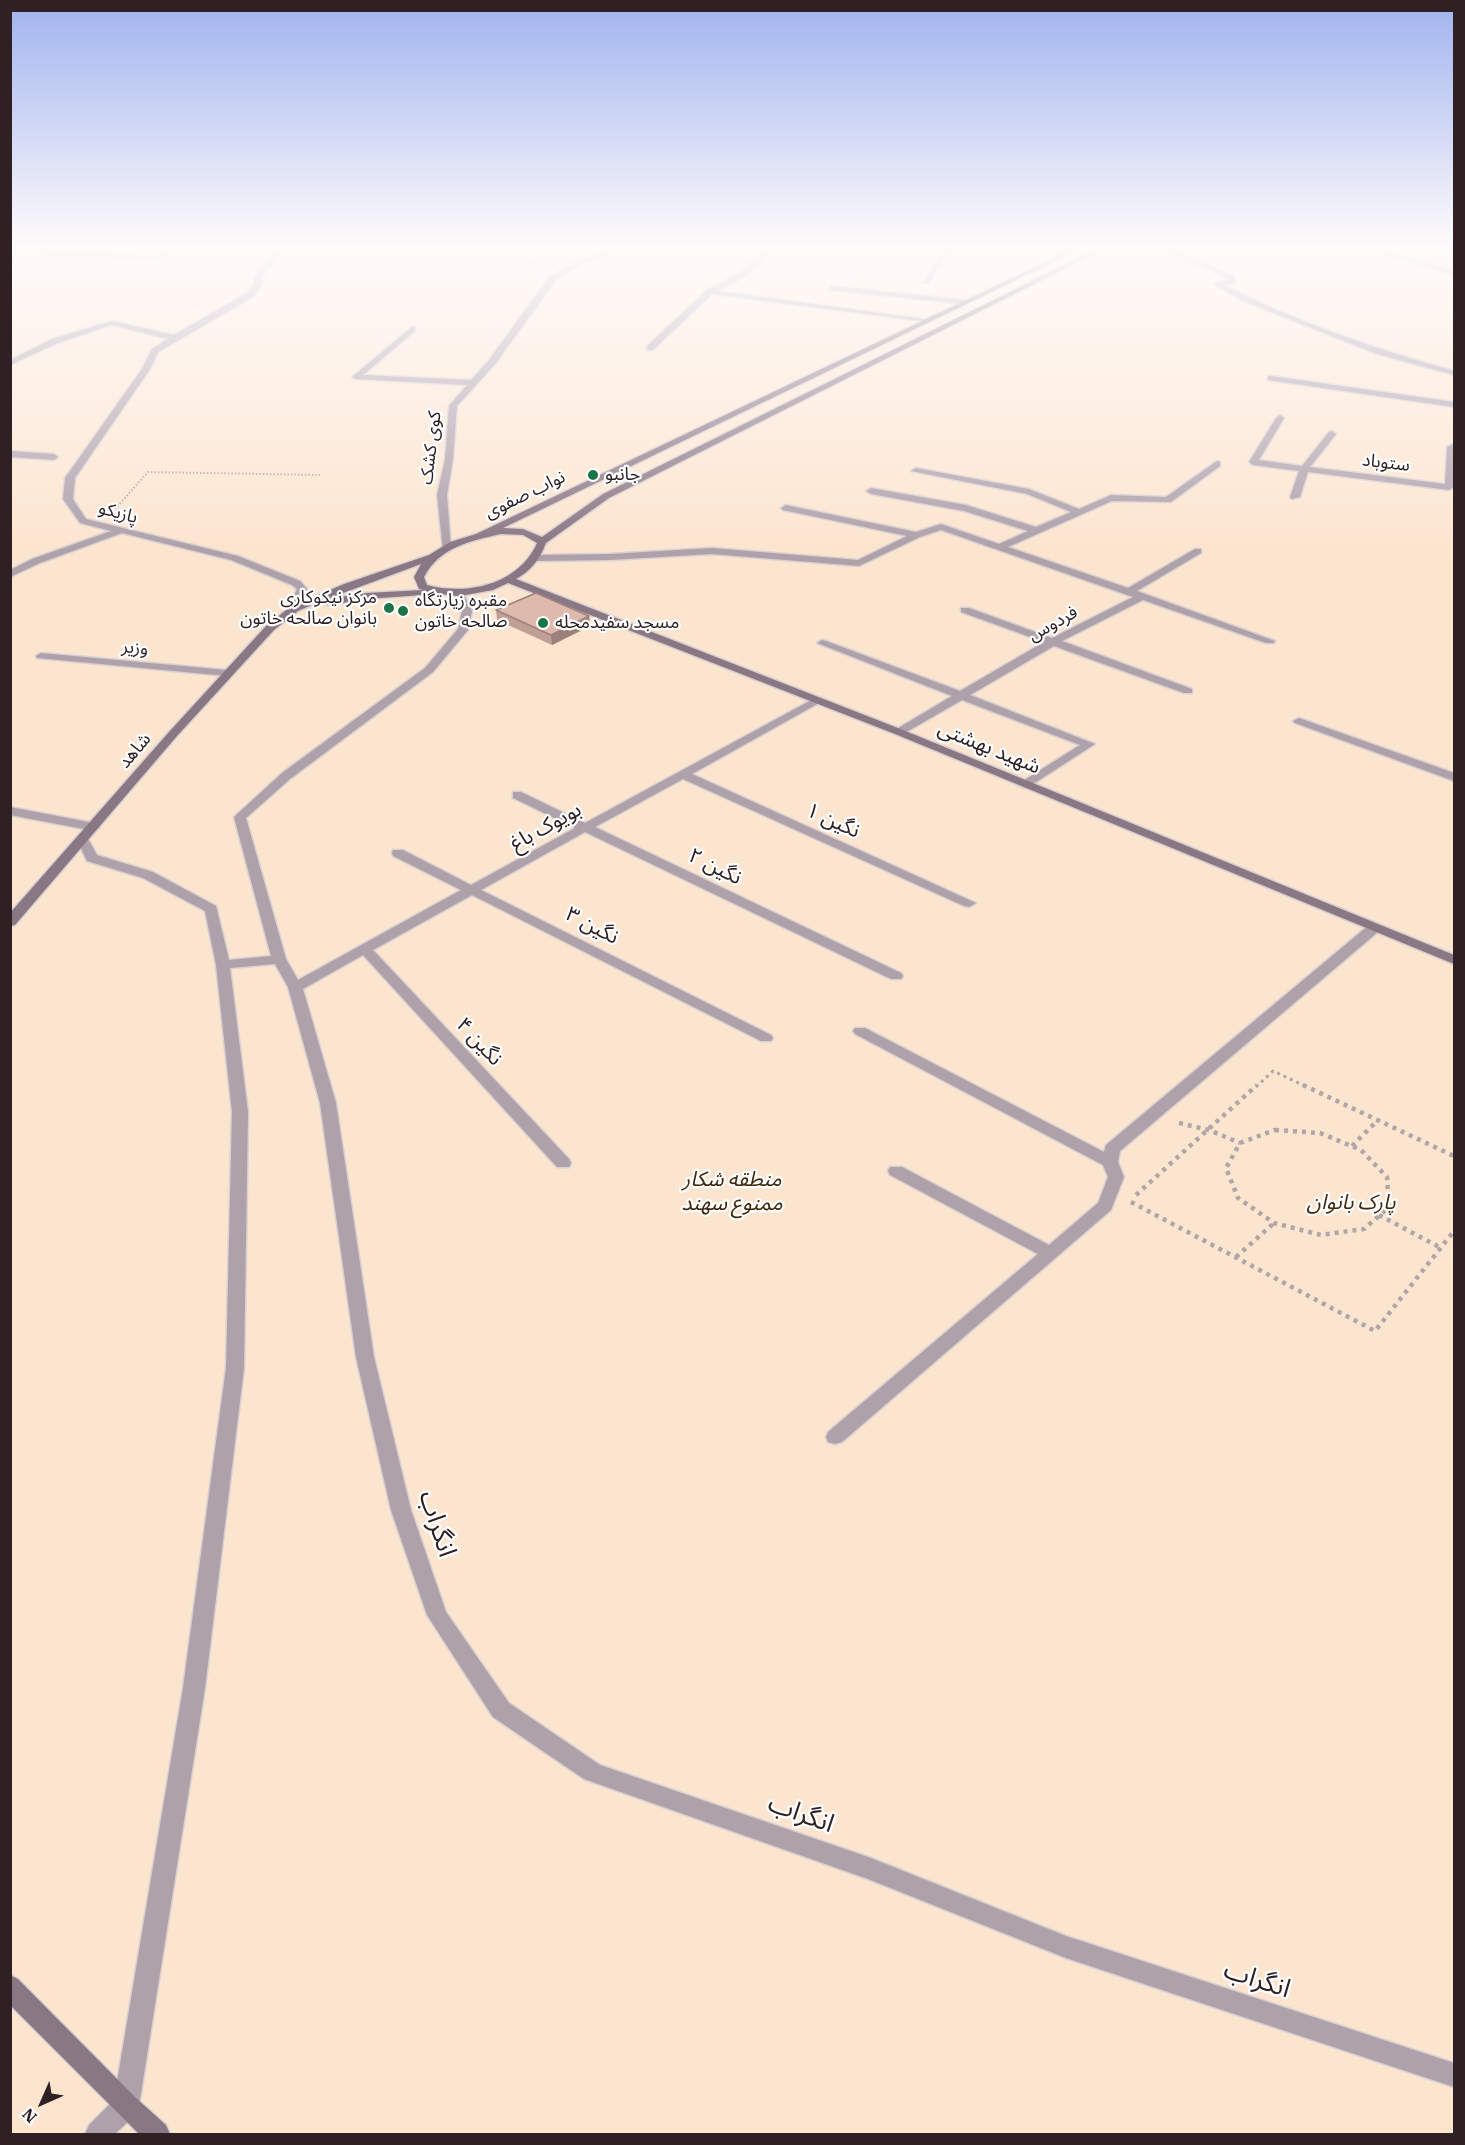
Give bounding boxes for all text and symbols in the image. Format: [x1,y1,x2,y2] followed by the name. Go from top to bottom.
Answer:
[416,410,446,486] street label: کوی کشک
[1361,449,1411,477] street label: ستوباد
[605,464,640,486] place label: جانبو
[481,466,569,524] street label: نواب صفوی
[586,468,600,482] marker: جانبو
[96,497,140,529] street label: پازیکو
[240,587,377,630] place label: مرکز نیکوکاری بانوان صالحه خاتون
[415,590,508,632] place label: مقبره زیارتگاه صالحه خاتون
[382,601,396,615] marker: مرکز نیکوکاری بانوان صالحه خاتون
[1025,602,1081,646] street label: فردوس
[396,604,410,618] marker: مقبره زیارتگاه صالحه خاتون
[555,612,679,634] place label: مسجد سفیدمحله
[536,616,550,630] marker: مسجد سفیدمحله
[121,636,149,660] street label: وزیر
[934,716,1044,780] street label: شهید بهشتی
[114,729,156,773] street label: شاهد
[506,797,586,857] street label: بویوک باغ
[802,798,864,844] street label: نگین ۱
[684,843,746,891] street label: نگین ۲
[561,902,623,950] street label: نگین ۳
[451,1013,507,1071] street label: نگین ۴
[682,1167,782,1217] park label: منطقه شکار ممنوع سهند
[1307,1190,1395,1216] park label: پارک بانوان
[412,1487,462,1561] street label: انگراب
[764,1788,838,1840] street label: انگراب
[1220,1955,1294,2005] street label: انگراب
[12,2073,72,2133] north arrow
[18,2104,41,2127] text: N

